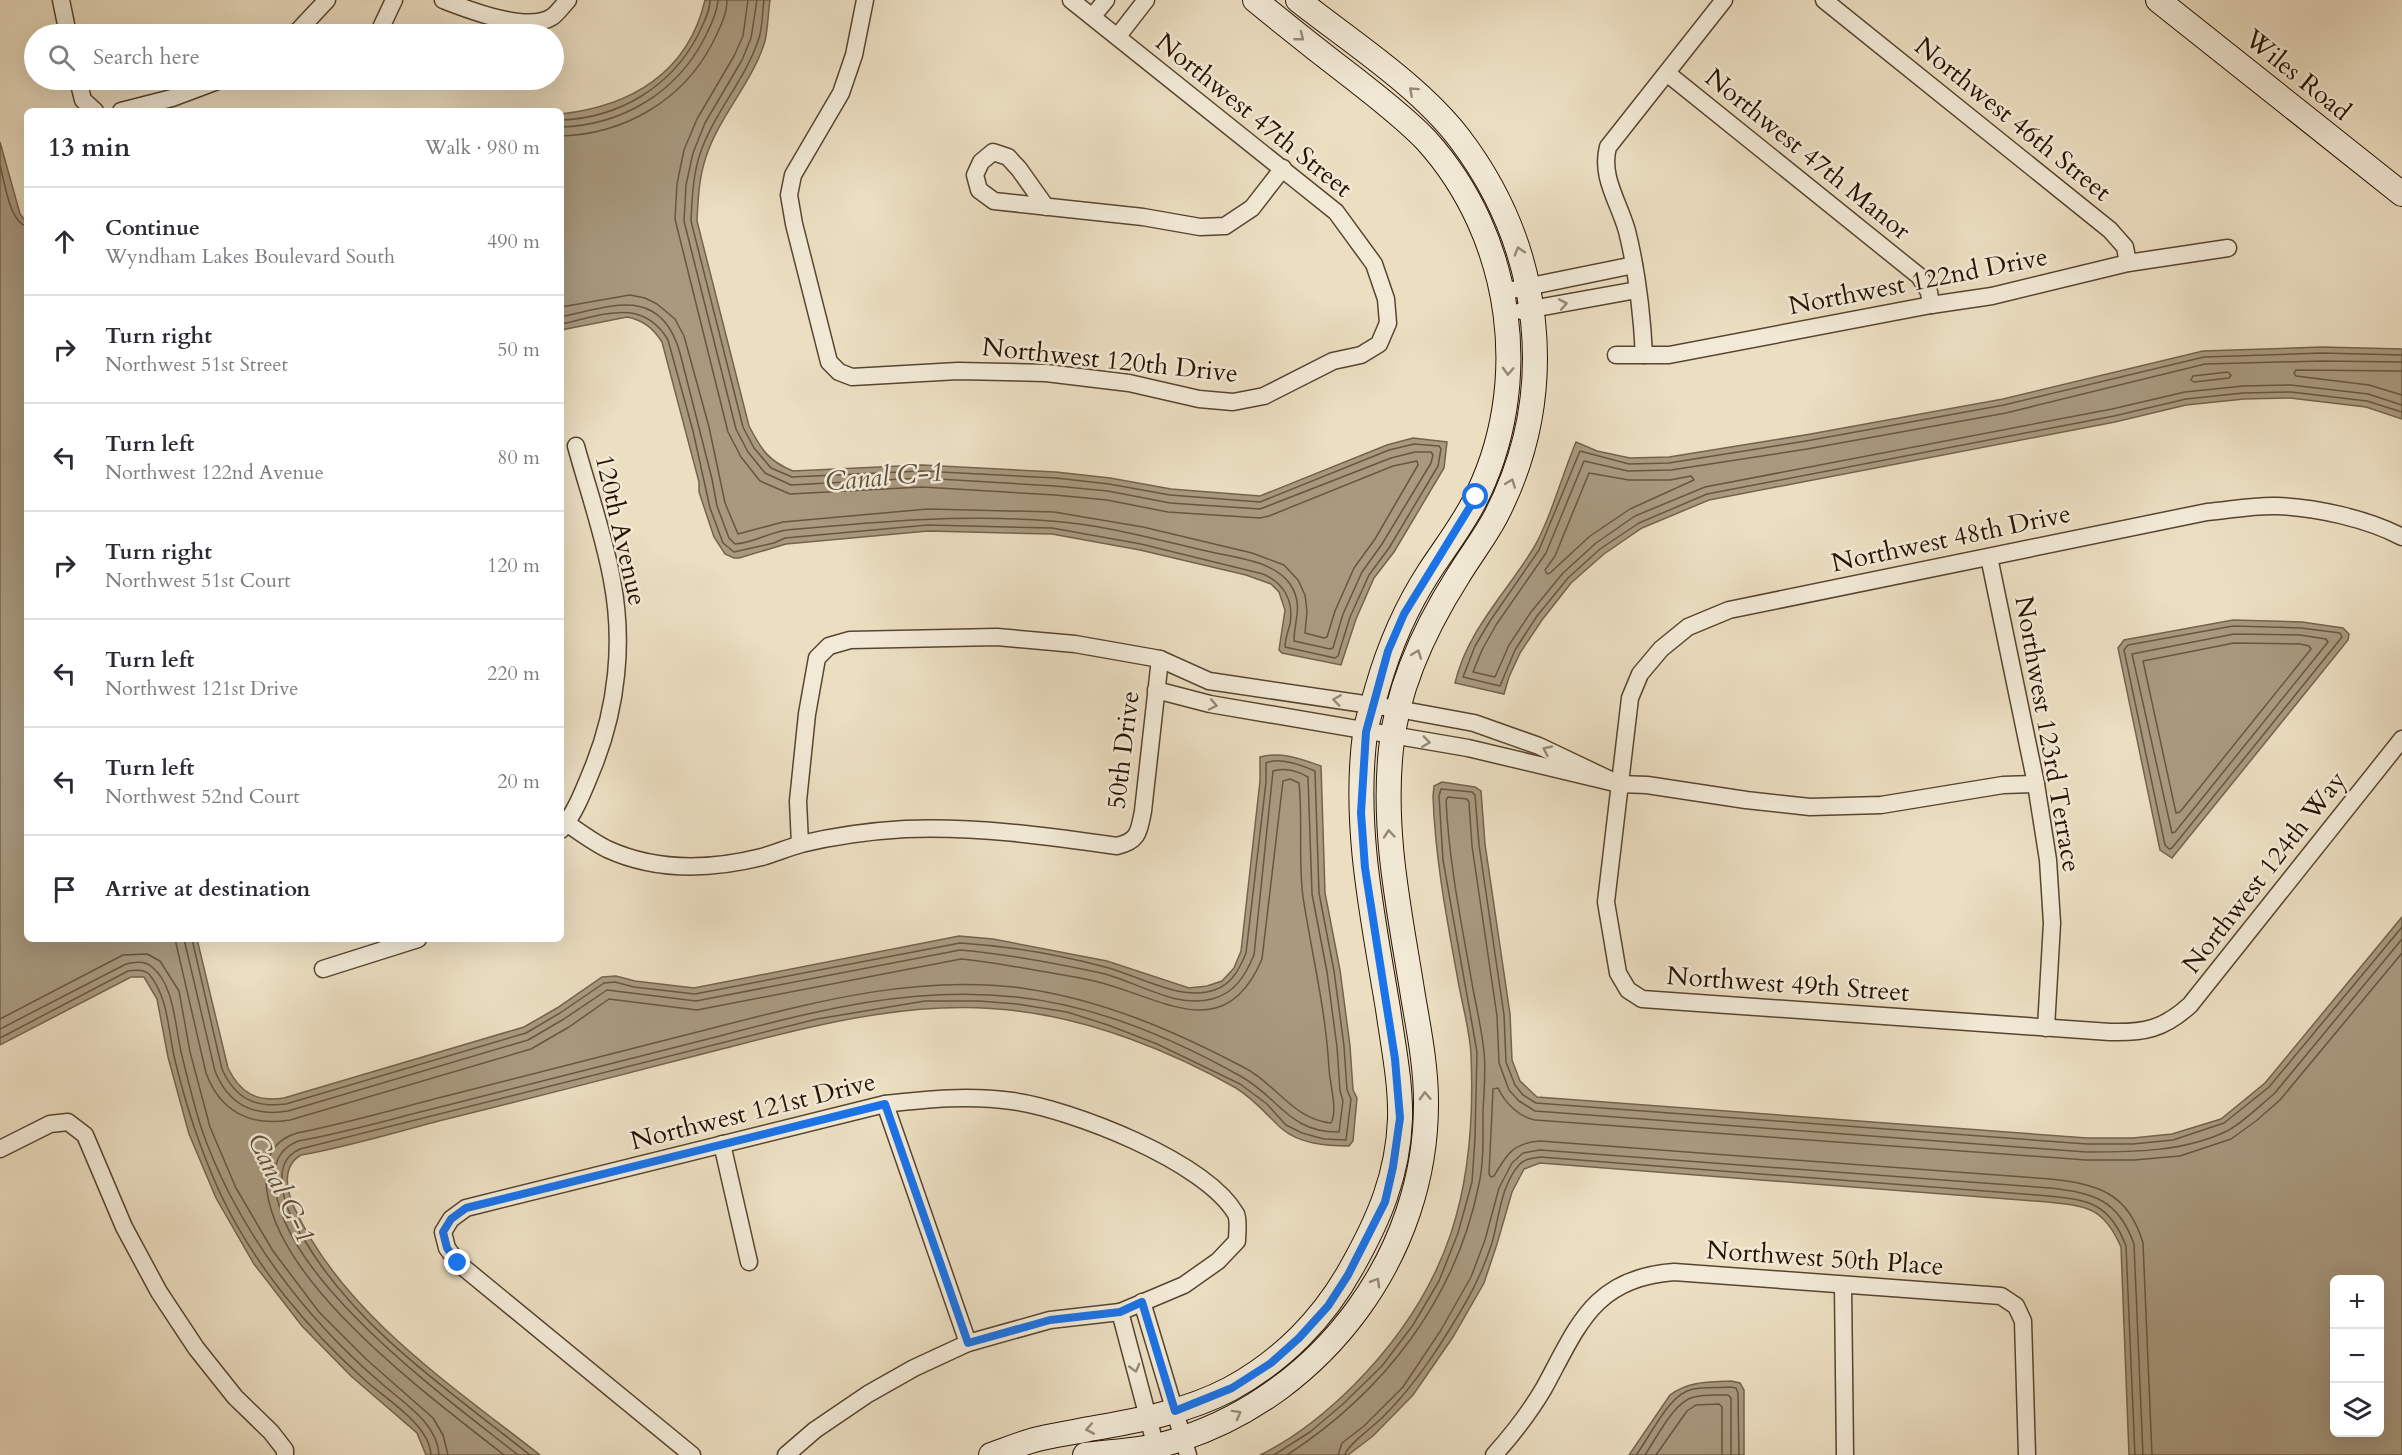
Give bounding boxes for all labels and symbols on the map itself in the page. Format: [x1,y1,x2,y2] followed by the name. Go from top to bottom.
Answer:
[2237,21,2359,129] street label: Wiles Road
[1148,25,1360,205] street label: Northwest 47th Street
[1293,29,1304,40] one-way arrow
[1907,29,2119,209] street label: Northwest 46th Street
[1698,60,1918,248] street label: Northwest 47th Manor
[1409,87,1420,98] one-way arrow
[1785,239,2051,323] street label: Northwest 122nd Drive
[1514,246,1526,257] one-way arrow
[1558,298,1568,311] one-way arrow
[980,329,1240,391] street label: Northwest 120th Drive
[1502,366,1514,375] one-way arrow
[587,451,655,609] street label: 120th Avenue
[824,453,944,501] water label: Canal C-1
[1503,478,1516,489] one-way arrow
[1462,483,1488,509] route start
[1828,496,2074,580] street label: Northwest 48th Drive
[2006,593,2090,875] street label: Northwest 123rd Terrace
[1410,649,1422,660] one-way arrow
[1098,689,1148,811] street label: 50th Drive
[1333,695,1342,707] one-way arrow
[1208,698,1218,711] one-way arrow
[1421,735,1430,747] one-way arrow
[1542,745,1553,757] one-way arrow
[2174,763,2354,980] street label: Northwest 124th Way
[1383,830,1396,839] one-way arrow
[1665,958,1911,1010] street label: Northwest 49th Street
[627,1064,879,1158] street label: Northwest 121st Drive
[1419,1092,1432,1101] one-way arrow
[239,1127,323,1249] water label: Canal C-1
[1705,1232,1945,1284] street label: Northwest 50th Place
[444,1249,470,1275] route end
[1369,1278,1380,1288] one-way arrow
[1128,1362,1140,1373] one-way arrow
[1231,1410,1241,1421] one-way arrow
[1086,1422,1096,1435] one-way arrow

